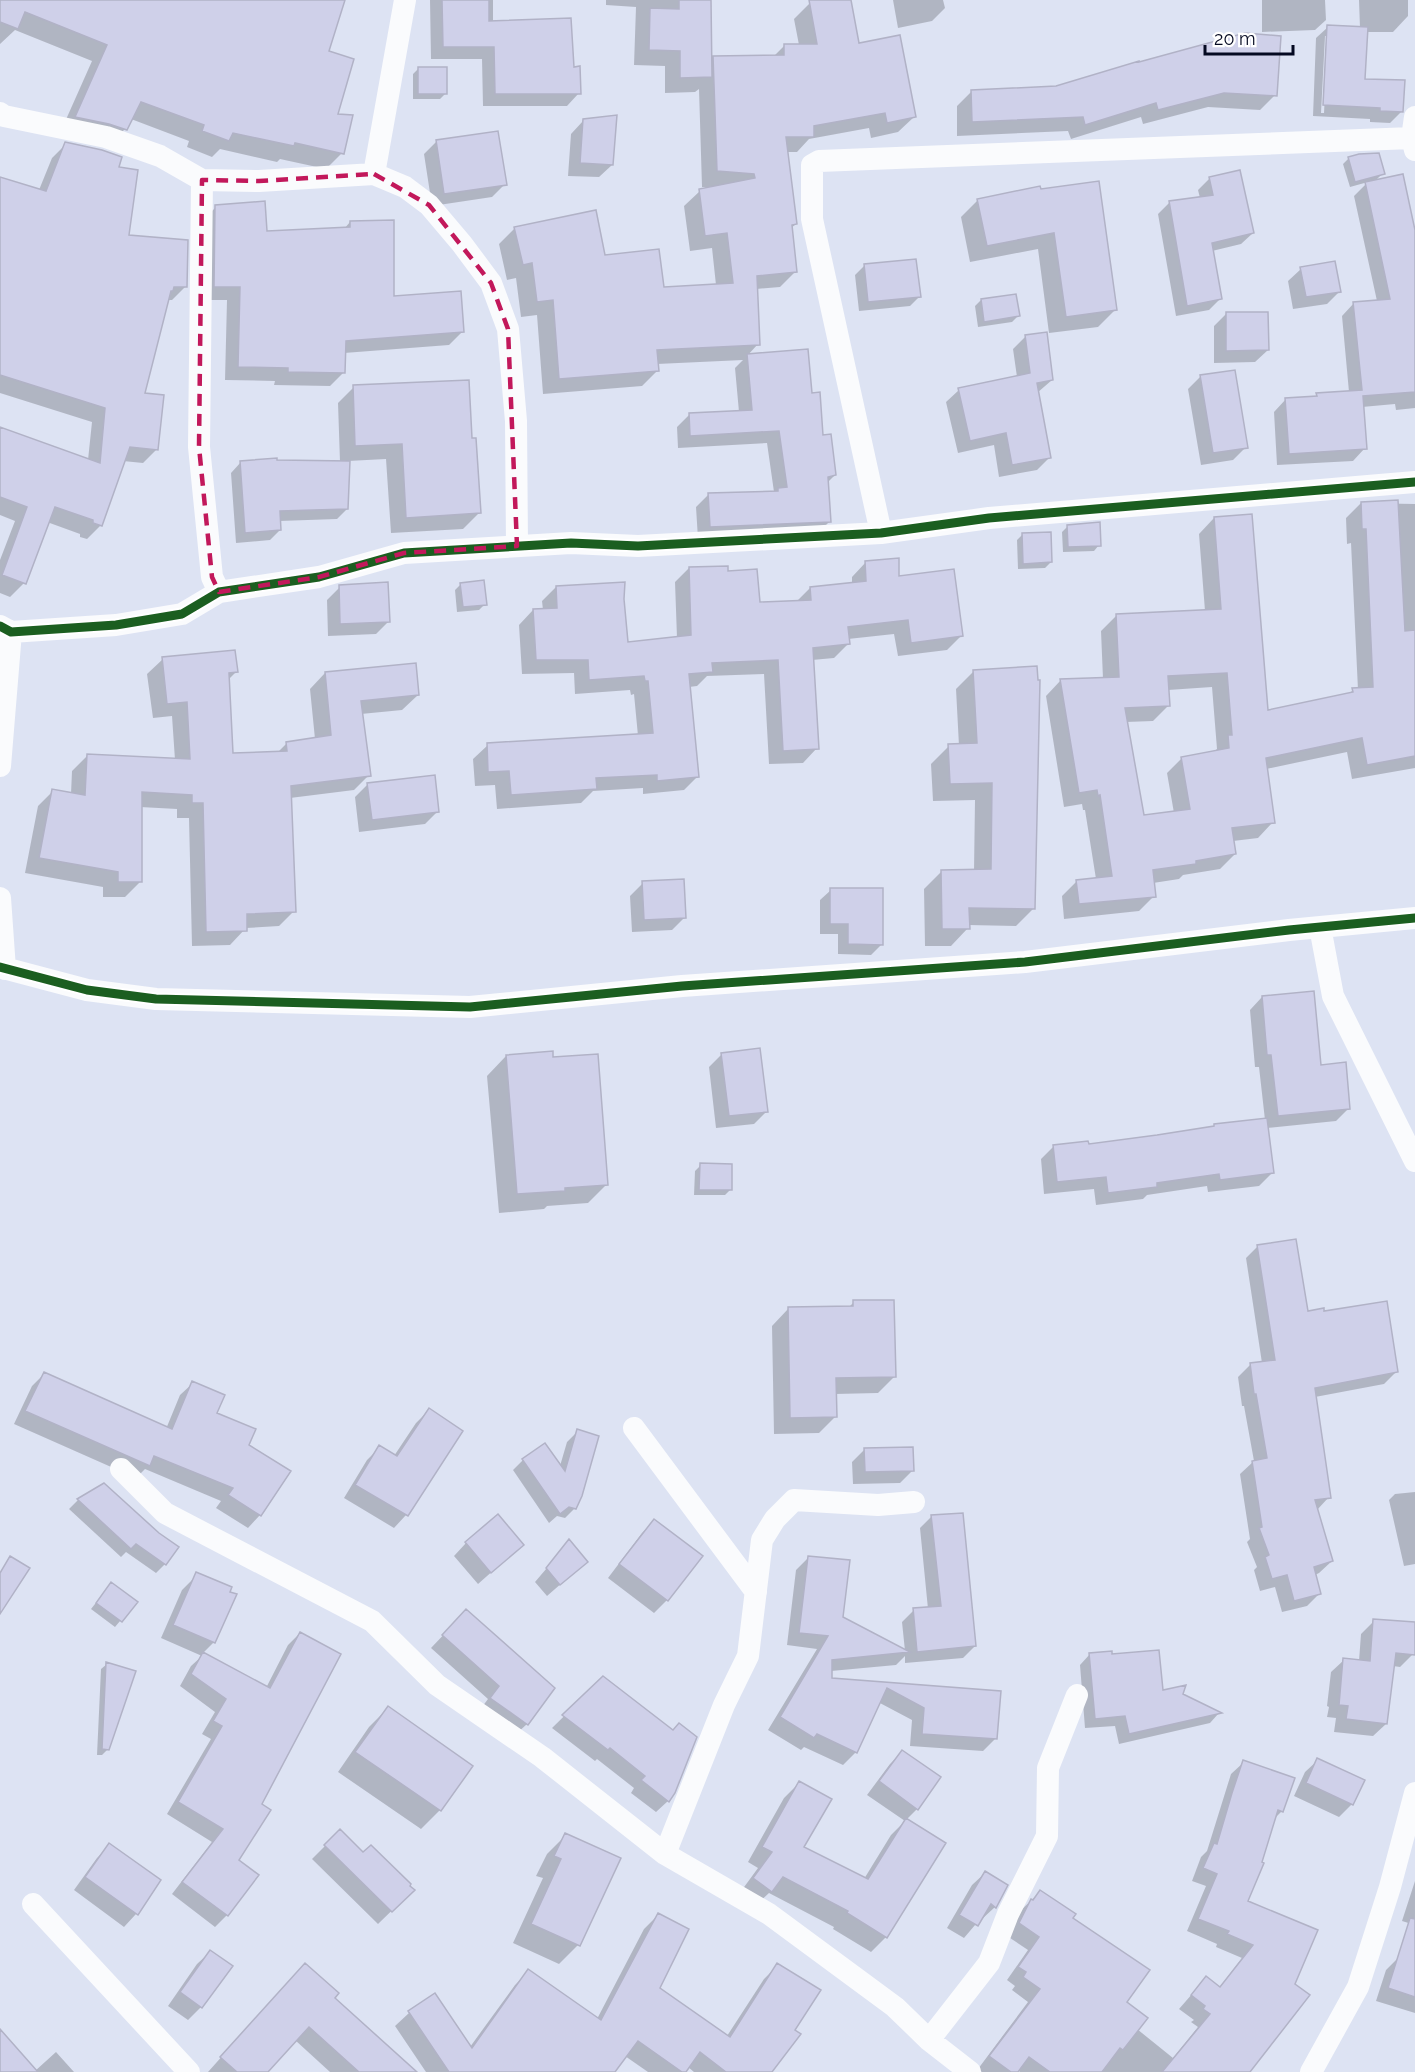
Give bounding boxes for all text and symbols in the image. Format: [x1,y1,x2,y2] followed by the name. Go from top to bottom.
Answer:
[1205,18,1294,56] scale bar
[1214,28,1256,49] text: 20 m

